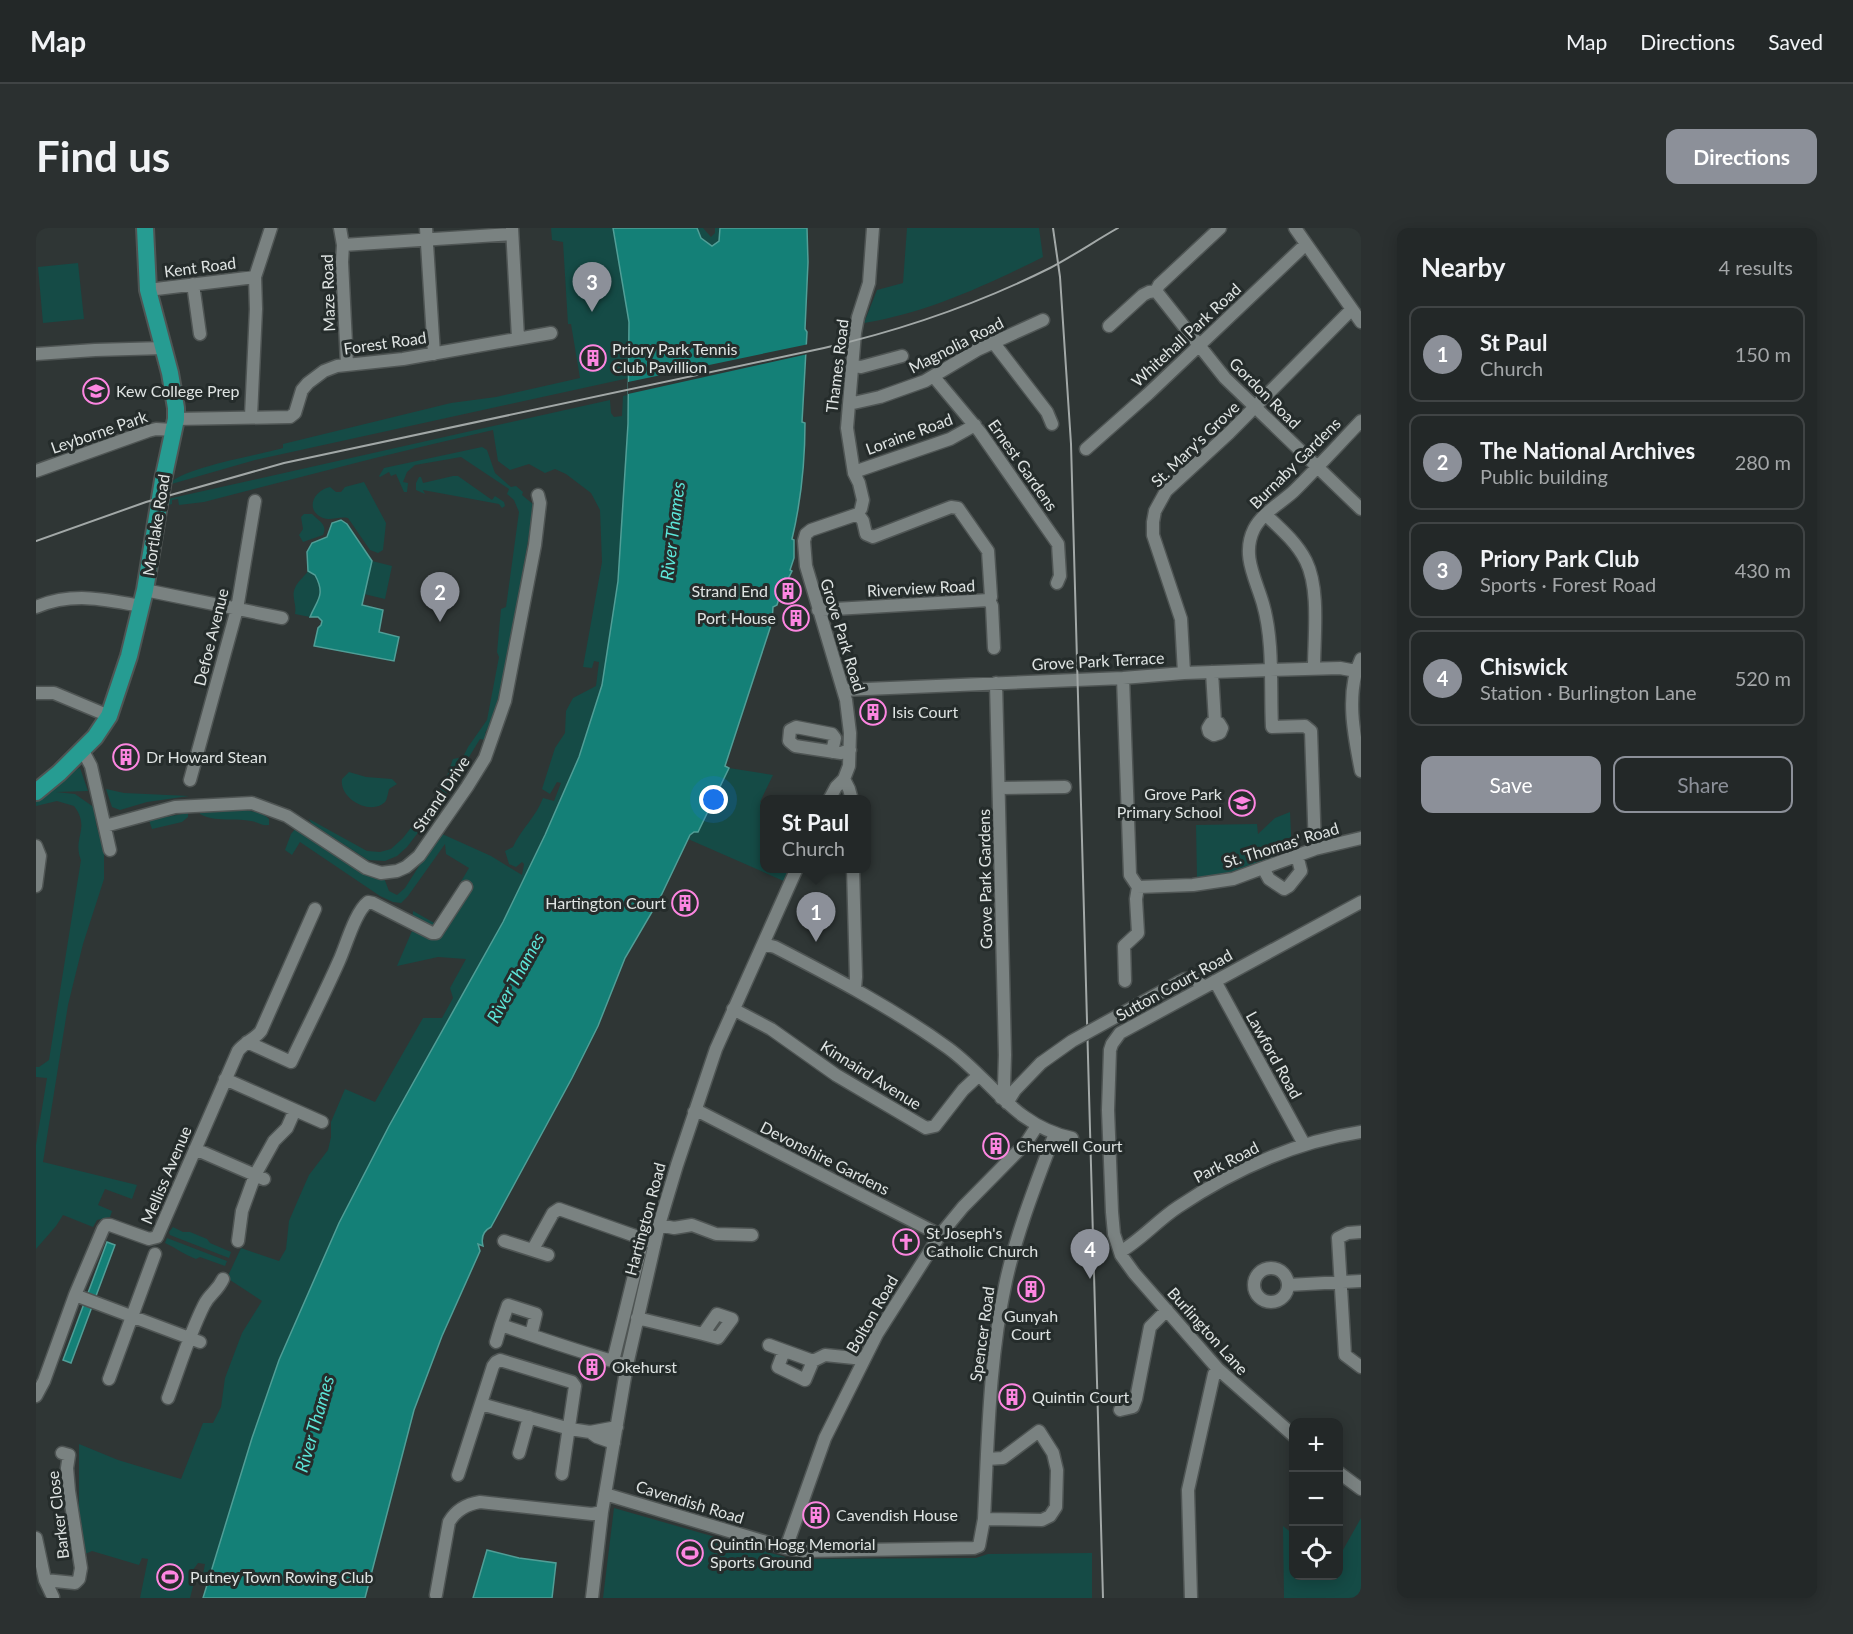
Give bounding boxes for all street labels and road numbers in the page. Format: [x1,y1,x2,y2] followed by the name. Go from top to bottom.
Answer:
[163,253,237,280] street label: Kent Road
[317,254,338,332] street label: Maze Road
[1127,279,1244,390] street label: Whitehall Park Road
[905,312,1006,377] street label: Magnolia Road
[821,318,852,414] street label: Thames Road
[342,327,428,358] street label: Forest Road
[1226,353,1305,432] street label: Gordon Road
[1147,397,1243,490] street label: St. Mary's Grove
[48,406,150,457] street label: Leyborne Park
[863,409,955,458] street label: Loraine Road
[1245,413,1344,512] street label: Burnaby Gardens
[985,415,1062,514] street label: Ernest Gardens
[138,473,173,577] street label: Mortlake Road
[866,575,976,600] street label: Riverview Road
[817,576,870,694] street label: Grove Park Road
[189,586,232,688] street label: Defoe Avenue
[1031,648,1165,673] street label: Grove Park Terrace
[408,752,473,835] street label: Strand Drive
[974,809,995,949] street label: Grove Park Gardens
[1221,818,1341,871] street label: St. Thomas' Road
[1112,945,1235,1024] street label: Sutton Court Road
[1243,1008,1306,1102] street label: Lawford Road
[817,1036,925,1113] street label: Kinnaird Avenue
[757,1117,893,1198] street label: Devonshire Gardens
[136,1123,195,1227] street label: Melliss Avenue
[1190,1137,1262,1186] street label: Park Road
[620,1160,669,1277] street label: Hartington Road
[842,1272,901,1356] street label: Bolton Road
[1164,1283,1253,1378] street label: Burlington Lane
[965,1285,998,1383] street label: Spencer Road
[43,1470,72,1560] street label: Barker Close
[634,1476,747,1527] street label: Cavendish Road

